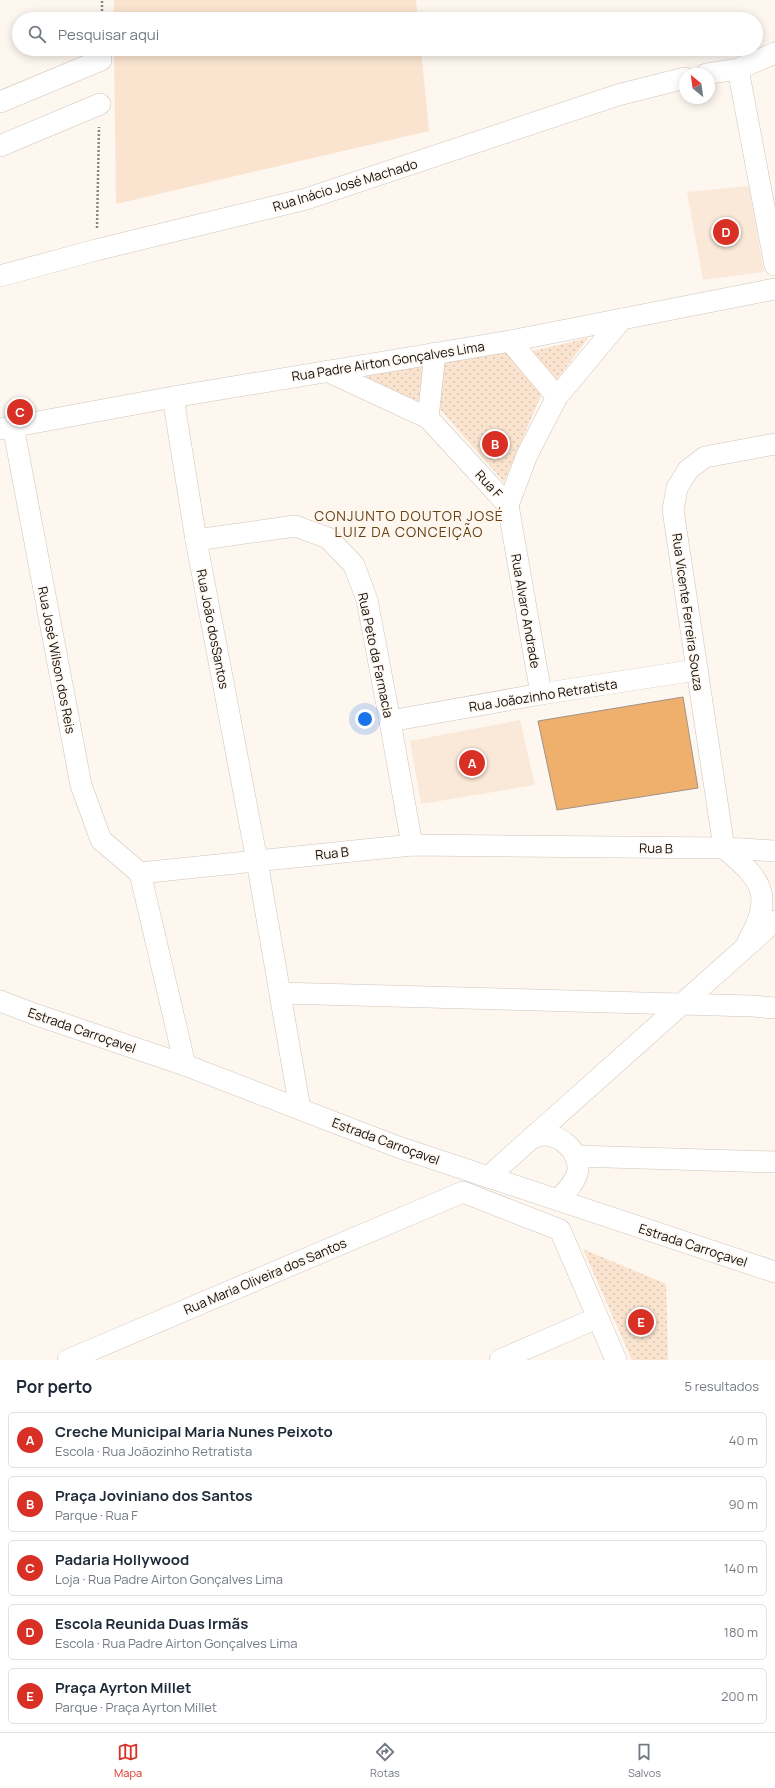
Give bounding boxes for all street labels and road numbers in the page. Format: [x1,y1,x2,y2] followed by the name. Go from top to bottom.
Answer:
[270,154,420,216] street label: Rua Inácio José Machado
[290,337,486,385] street label: Rua Padre Airton Gonçalves Lima
[471,466,507,502] street label: Rua F
[668,532,708,692] street label: Rua Vicente Ferreira Souza
[507,552,545,670] street label: Rua Alvaro Andrade
[193,568,233,691] street label: Rua João dosSantos
[34,585,80,735] street label: Rua José Wilson dos Reis
[354,591,398,719] street label: Rua Peto da Farmacia
[468,674,618,716] street label: Rua Joãozinho Retratista
[639,839,673,857] street label: Rua B
[314,842,350,864] street label: Rua B
[26,1003,138,1057] street label: Estrada Carroçavel
[330,1113,442,1169] street label: Estrada Carroçavel
[636,1219,750,1271] street label: Estrada Carroçavel
[181,1233,349,1319] street label: Rua Maria Oliveira dos Santos

